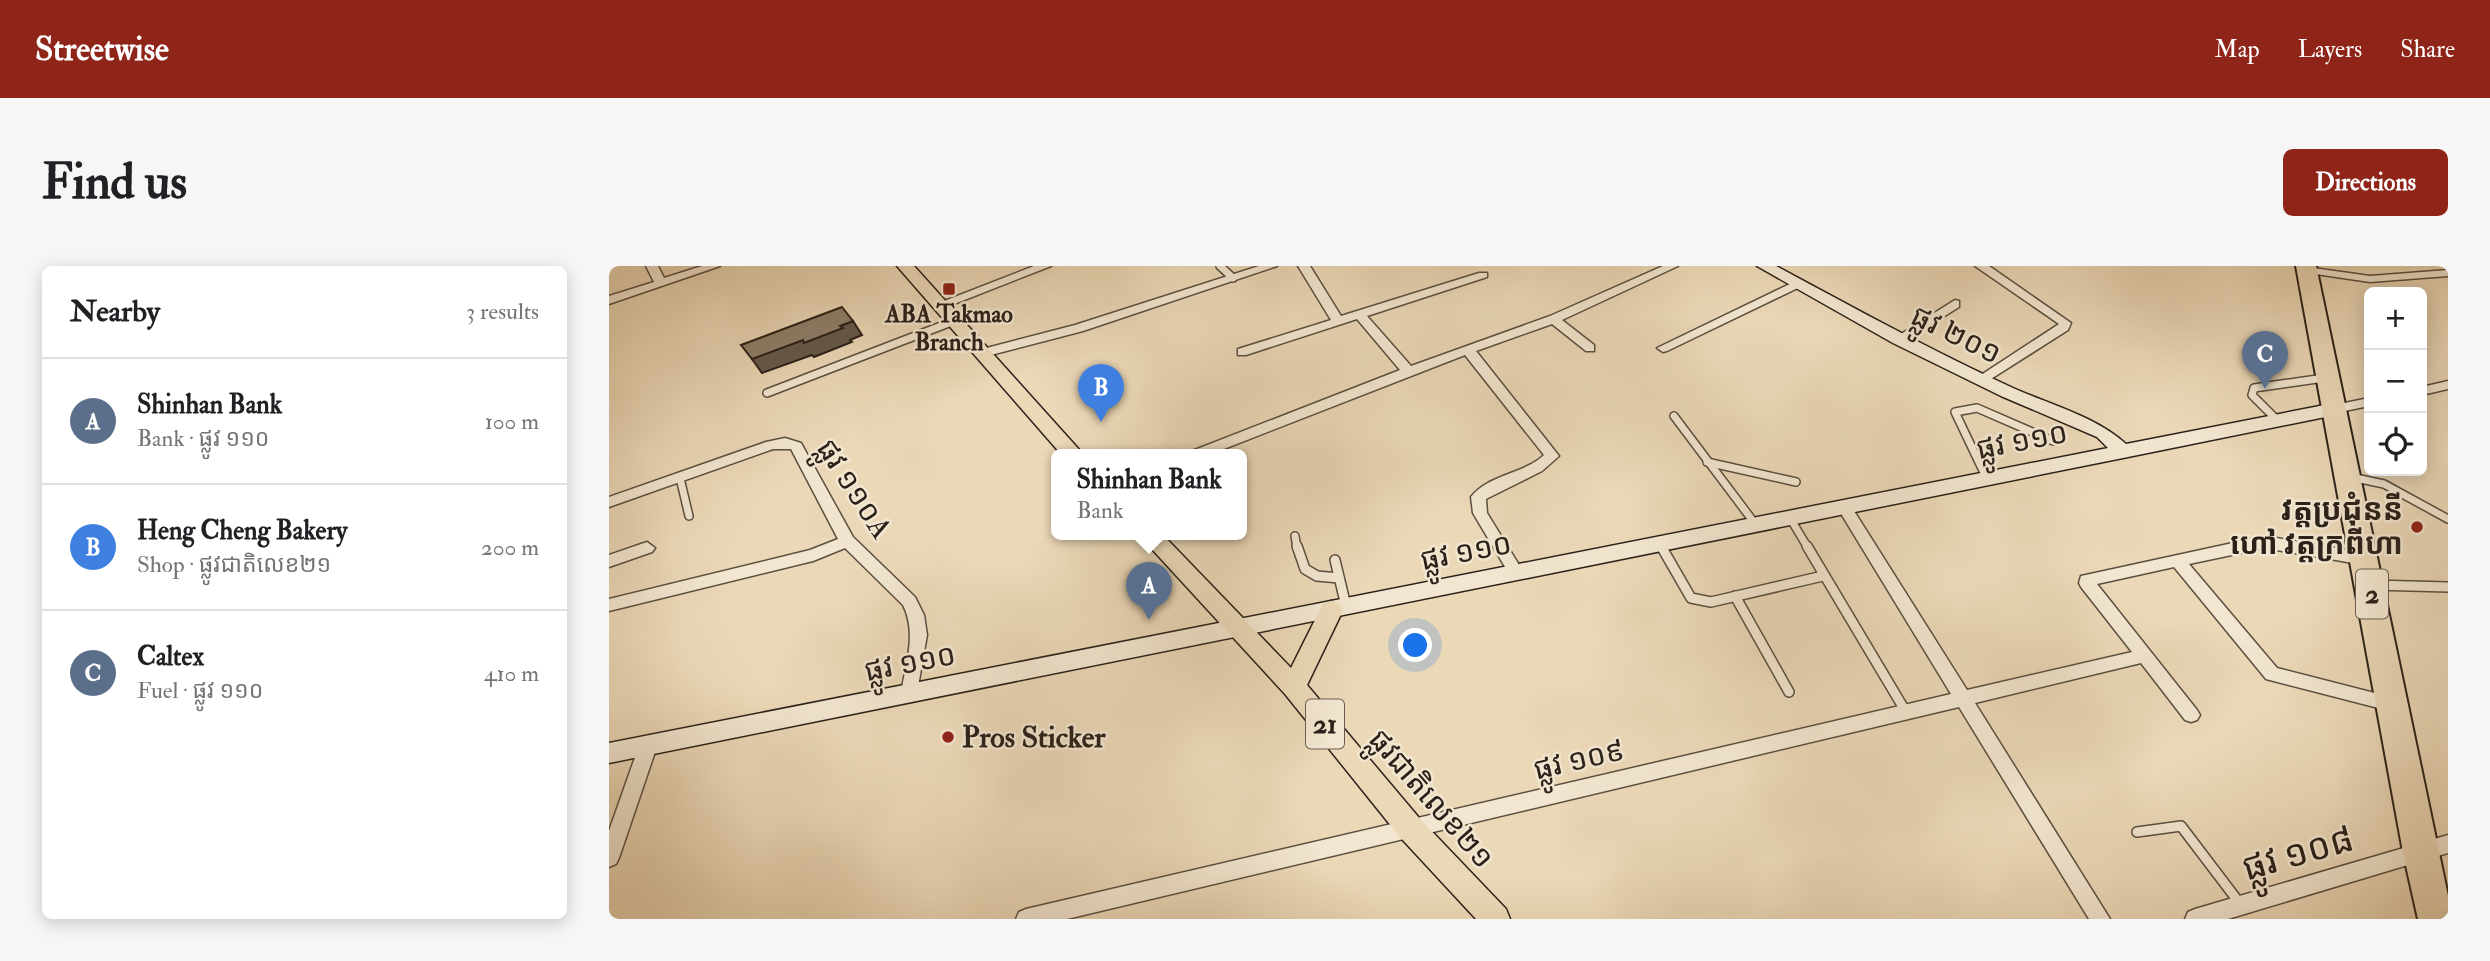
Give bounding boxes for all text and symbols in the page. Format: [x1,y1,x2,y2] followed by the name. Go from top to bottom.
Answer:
[35,29,169,70] text: Streetwise
[2215,34,2260,65] text: Map
[2298,34,2362,65] text: Layers
[2400,34,2455,65] text: Share
[2283,149,2448,216] button: Directions
[42,152,187,213] text: Find us
[941,281,957,297] marker: ABA Takmao Branch
[2364,287,2427,476] map controls
[2364,287,2427,350] button: +
[70,293,160,330] text: Nearby
[466,297,539,326] text: 3 results
[1902,297,2007,379] street label: ផ្លូវ ២០១
[884,299,1013,358] place label: ABA Takmao Branch
[2242,331,2288,389] pin: C
[2364,350,2427,413] button: −
[1078,364,1124,422] pin: B
[137,389,282,421] text: Shinhan Bank
[86,407,100,436] text: A
[485,407,539,436] text: 100 m
[2364,413,2427,476] button: locate
[1973,414,2072,475] street label: ផ្លូវ ១១០
[137,424,269,453] text: Bank · ផ្លូវ ១១០
[802,432,900,550] street label: ផ្លូវ ១១០A
[1051,449,1247,540] popup
[1076,464,1222,496] text: Shinhan Bank
[2230,491,2403,563] place label: វត្តប្រជុំននី ហៅ វត្តក្រពីហា
[1076,496,1124,525] text: Bank
[137,515,348,547] text: Heng Cheng Bakery
[2409,519,2425,535] marker: វត្តប្រជុំននី ហៅ វត្តក្រពីហា
[1417,525,1516,586] street label: ផ្លូវ ១១០
[85,533,101,562] text: B
[481,533,539,562] text: 200 m
[137,550,331,579] text: Shop · ផ្លូវជាតិលេខ២១
[1126,562,1172,620] pin: A
[2356,570,2388,618] road number: 2
[1398,628,1432,662] your location
[861,636,960,697] street label: ផ្លូវ ១១០
[137,641,204,673] text: Caltex
[85,659,101,688] text: C
[484,659,539,688] text: 410 m
[137,676,263,705] text: Fuel · ផ្លូវ ១១០
[1306,700,1344,748] road number: 21
[962,719,1106,756] place label: Pros Sticker
[1355,722,1502,881] street label: ផ្លូវជាតិលេខ២១
[940,729,956,745] marker: Pros Sticker
[1530,732,1630,795] street label: ផ្លូវ ១០៩
[2237,816,2361,900] street label: ផ្លូវ ១០៨

